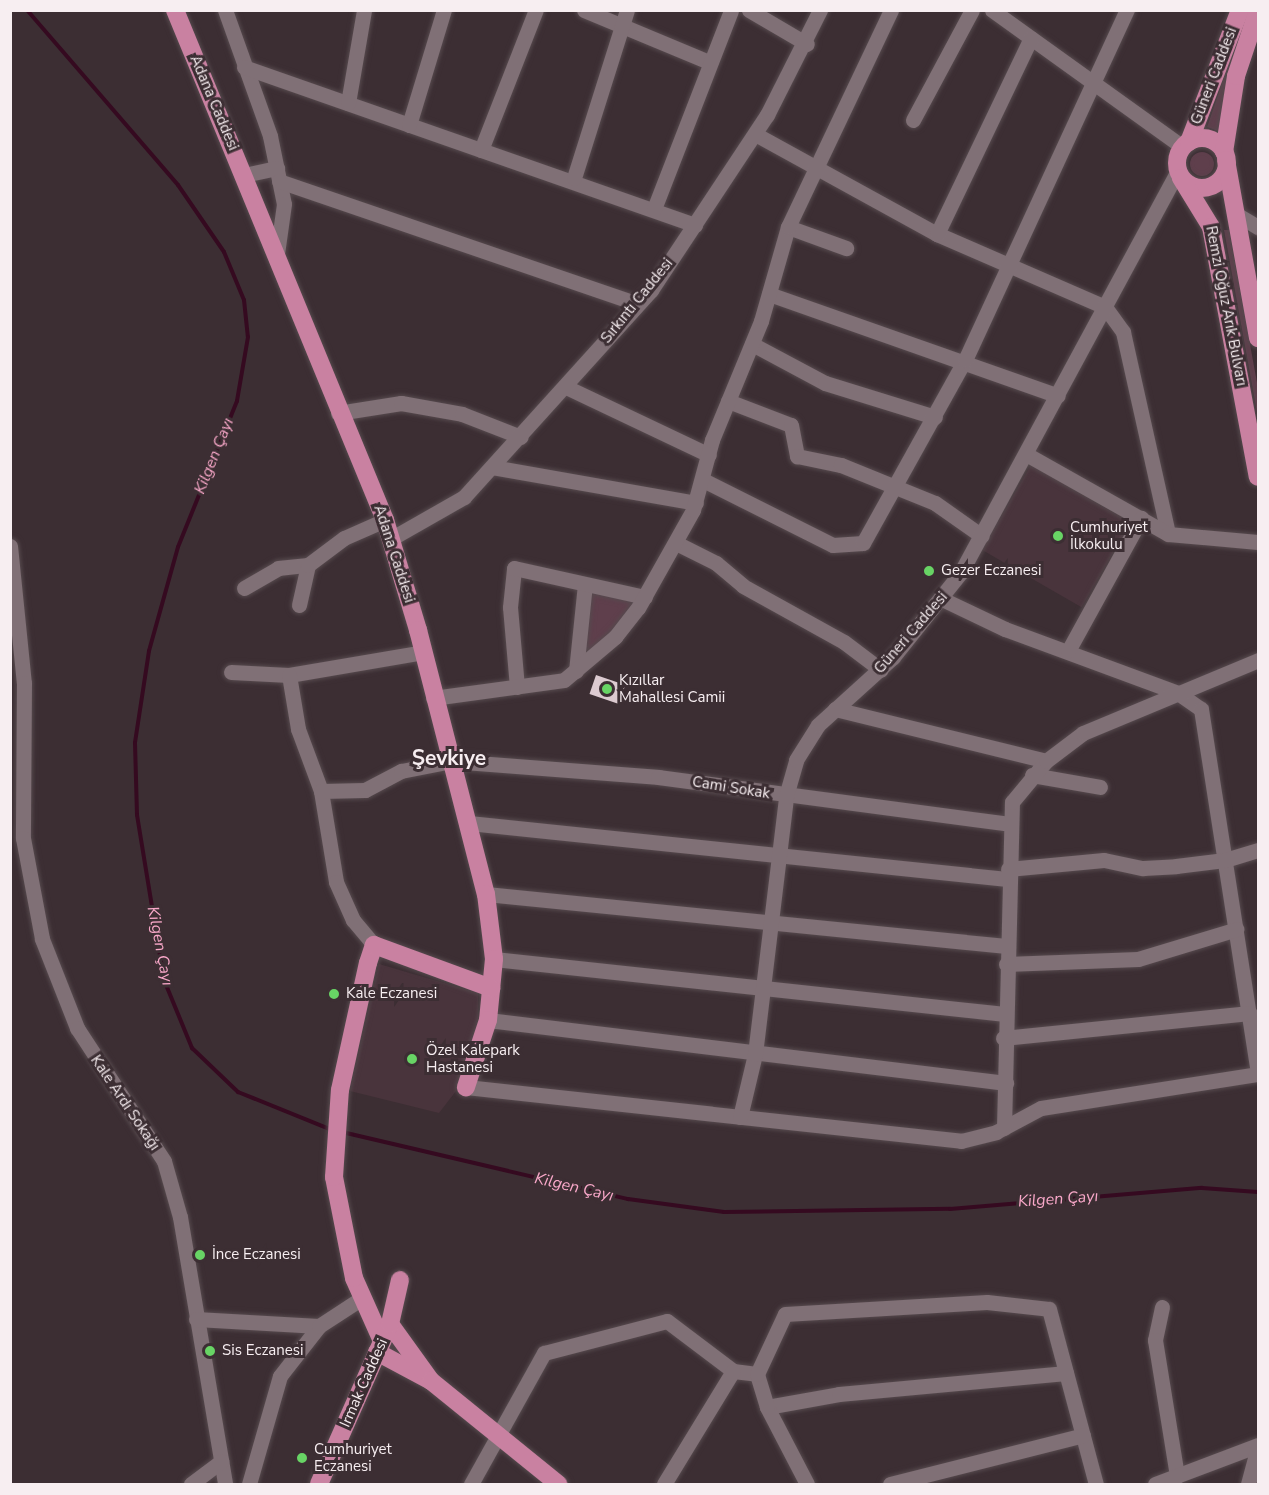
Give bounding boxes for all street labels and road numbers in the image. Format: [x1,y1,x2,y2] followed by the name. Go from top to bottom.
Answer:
[1187,25,1241,127] street label: Güneri Caddesi
[186,53,242,153] street label: Adana Caddesi
[1202,224,1250,388] street label: Remzi Oğuz Arık Bulvarı
[597,255,677,347] street label: Sırkıntı Caddesi
[370,503,418,605] street label: Adana Caddesi
[871,588,951,678] street label: Güneri Caddesi
[691,773,771,803] street label: Cami Sokak
[86,1052,164,1154] street label: Kale Ardı Sokağı
[336,1336,392,1430] street label: Irmak Caddesi

